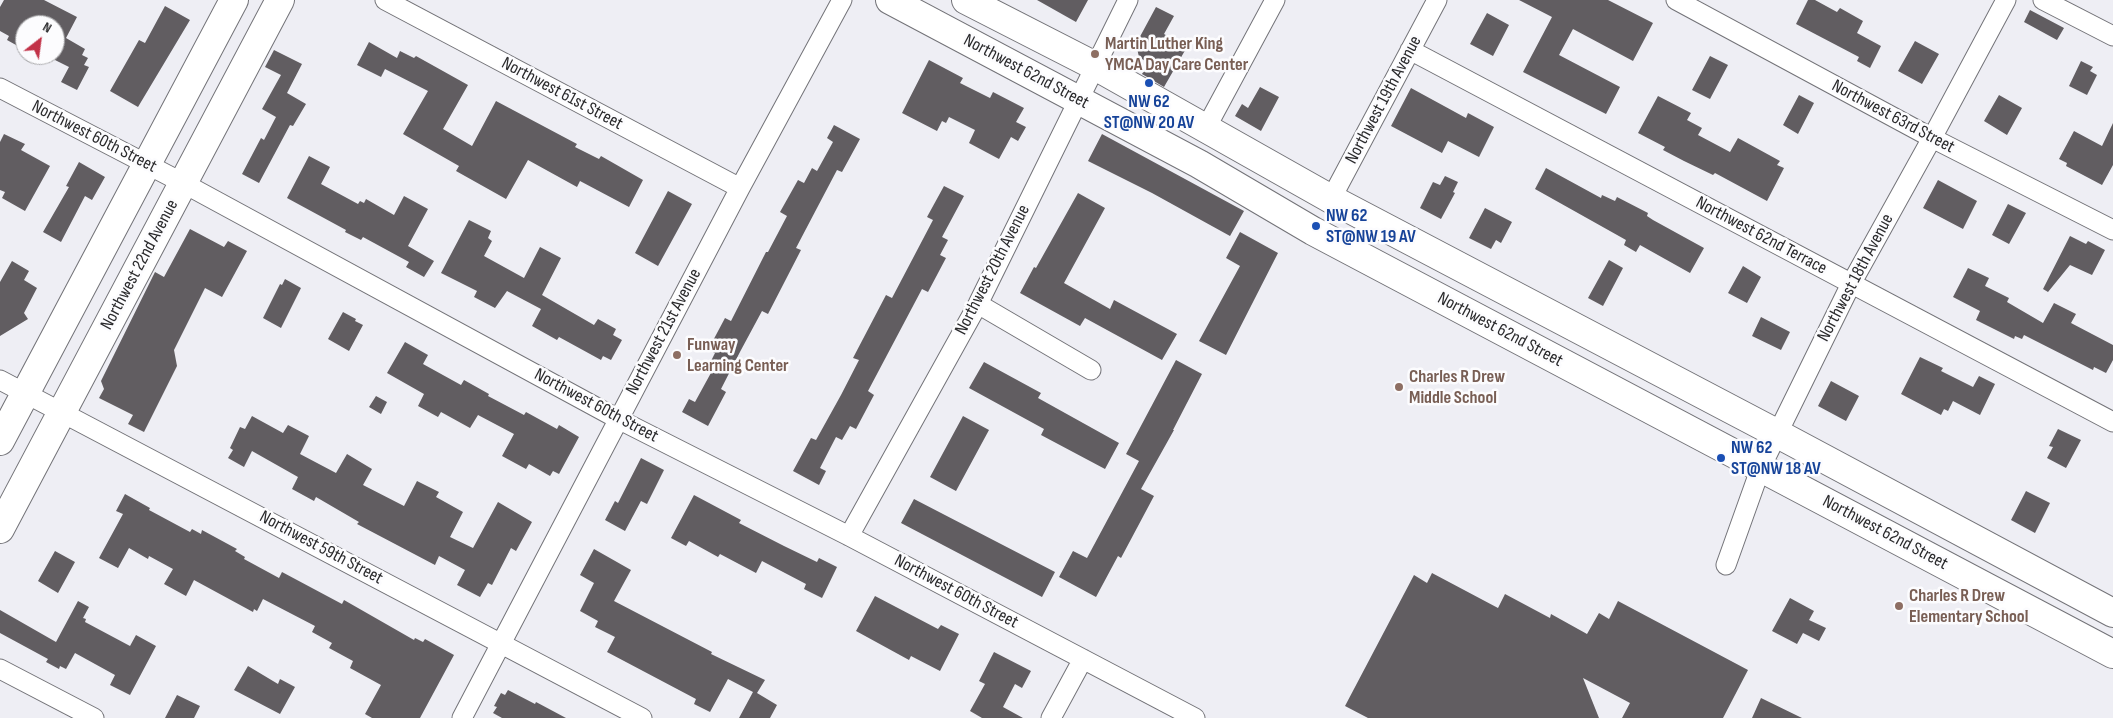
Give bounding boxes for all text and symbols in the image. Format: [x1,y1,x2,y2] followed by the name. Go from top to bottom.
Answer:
[15,15,65,65] north arrow
[40,18,55,37] text: N
[960,30,1092,114] street label: Northwest 62nd Street
[1341,32,1427,168] street label: Northwest 19th Avenue
[1105,33,1248,76] place label: Martin Luther King YMCA Day Care Center
[1089,48,1101,60] marker: Martin Luther King YMCA Day Care Center
[498,53,626,135] street label: Northwest 61st Street
[1828,76,1958,158] street label: Northwest 63rd Street
[1143,77,1155,89] marker: NW 62 ST@NW 20 AV
[1104,91,1194,134] place label: NW 62 ST@NW 20 AV
[28,96,160,178] street label: Northwest 60th Street
[1692,192,1830,280] street label: Northwest 62nd Terrace
[97,196,183,334] street label: Northwest 22nd Avenue
[951,201,1035,339] street label: Northwest 20th Avenue
[1326,205,1416,248] place label: NW 62 ST@NW 19 AV
[1813,210,1899,346] street label: Northwest 18th Avenue
[1310,220,1322,232] marker: NW 62 ST@NW 19 AV
[622,265,706,399] street label: Northwest 21st Avenue
[1434,288,1566,372] street label: Northwest 62nd Street
[687,334,789,376] place label: Funway Learning Center
[671,349,683,361] marker: Funway Learning Center
[530,364,662,448] street label: Northwest 60th Street
[1409,366,1505,408] place label: Charles R Drew Middle School
[1393,381,1405,393] marker: Charles R Drew Middle School
[1731,437,1821,479] place label: NW 62 ST@NW 18 AV
[1715,452,1727,464] marker: NW 62 ST@NW 18 AV
[1819,491,1951,575] street label: Northwest 62nd Street
[256,506,386,590] street label: Northwest 59th Street
[890,550,1022,634] street label: Northwest 60th Street
[1909,585,2028,628] place label: Charles R Drew Elementary School
[1893,600,1905,612] marker: Charles R Drew Elementary School

